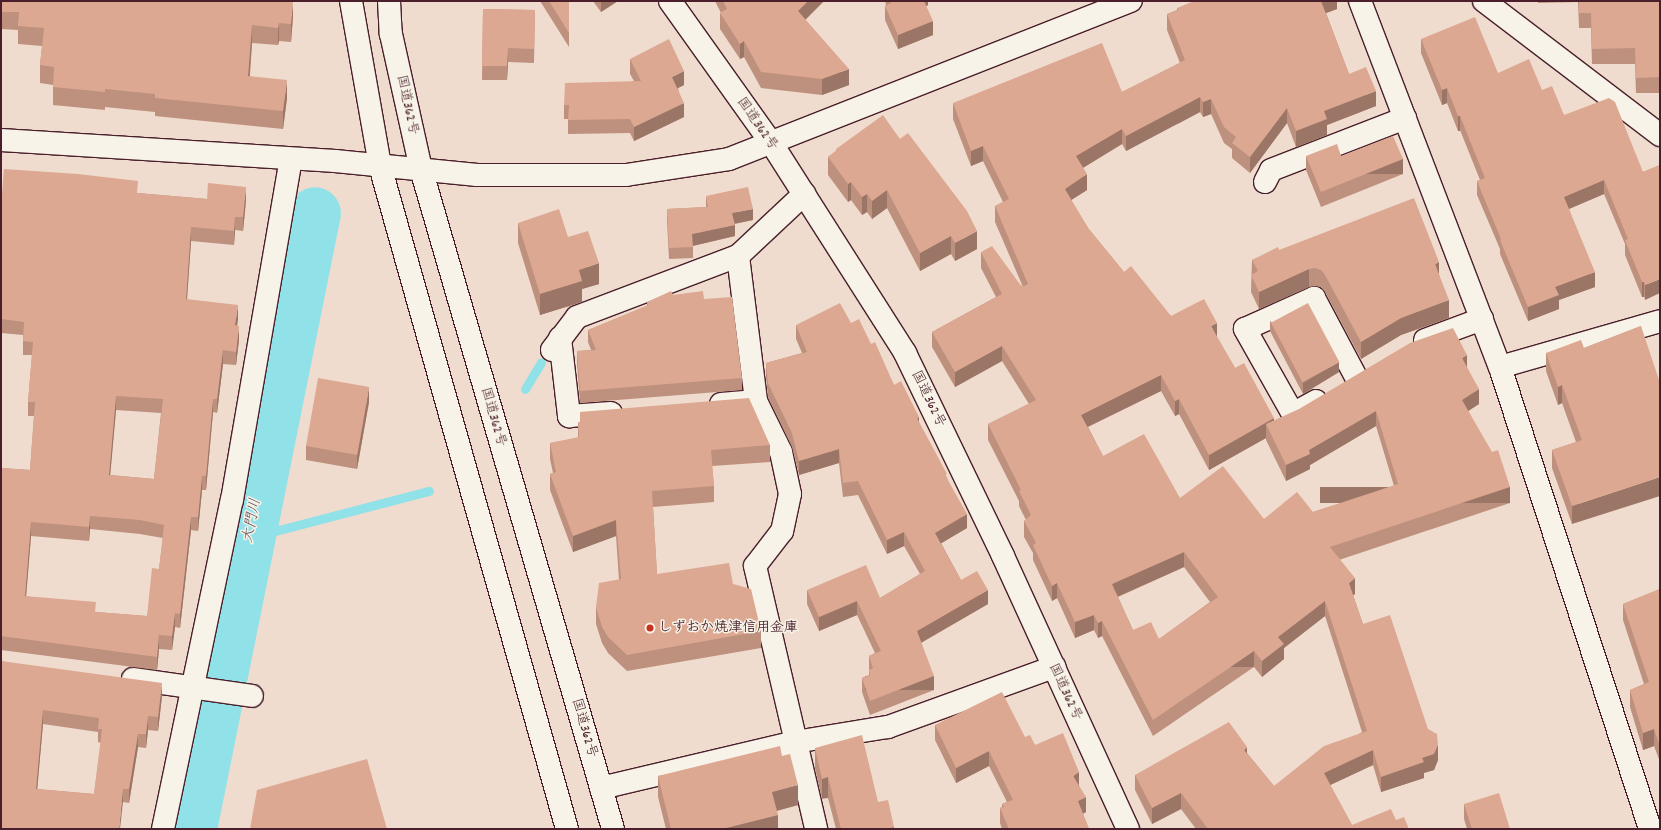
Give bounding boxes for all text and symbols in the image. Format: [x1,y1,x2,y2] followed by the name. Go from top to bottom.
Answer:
[392,73,422,137] street label: 国道362号
[733,94,781,154] street label: 国道362号
[907,368,949,430] street label: 国道362号
[476,385,510,449] street label: 国道362号
[240,497,266,545] water label: 大門川
[658,620,798,636] place label: しずおか焼津信用金庫
[645,623,655,633] marker: しずおか焼津信用金庫
[1044,661,1086,723] street label: 国道362号
[567,696,601,760] street label: 国道362号

